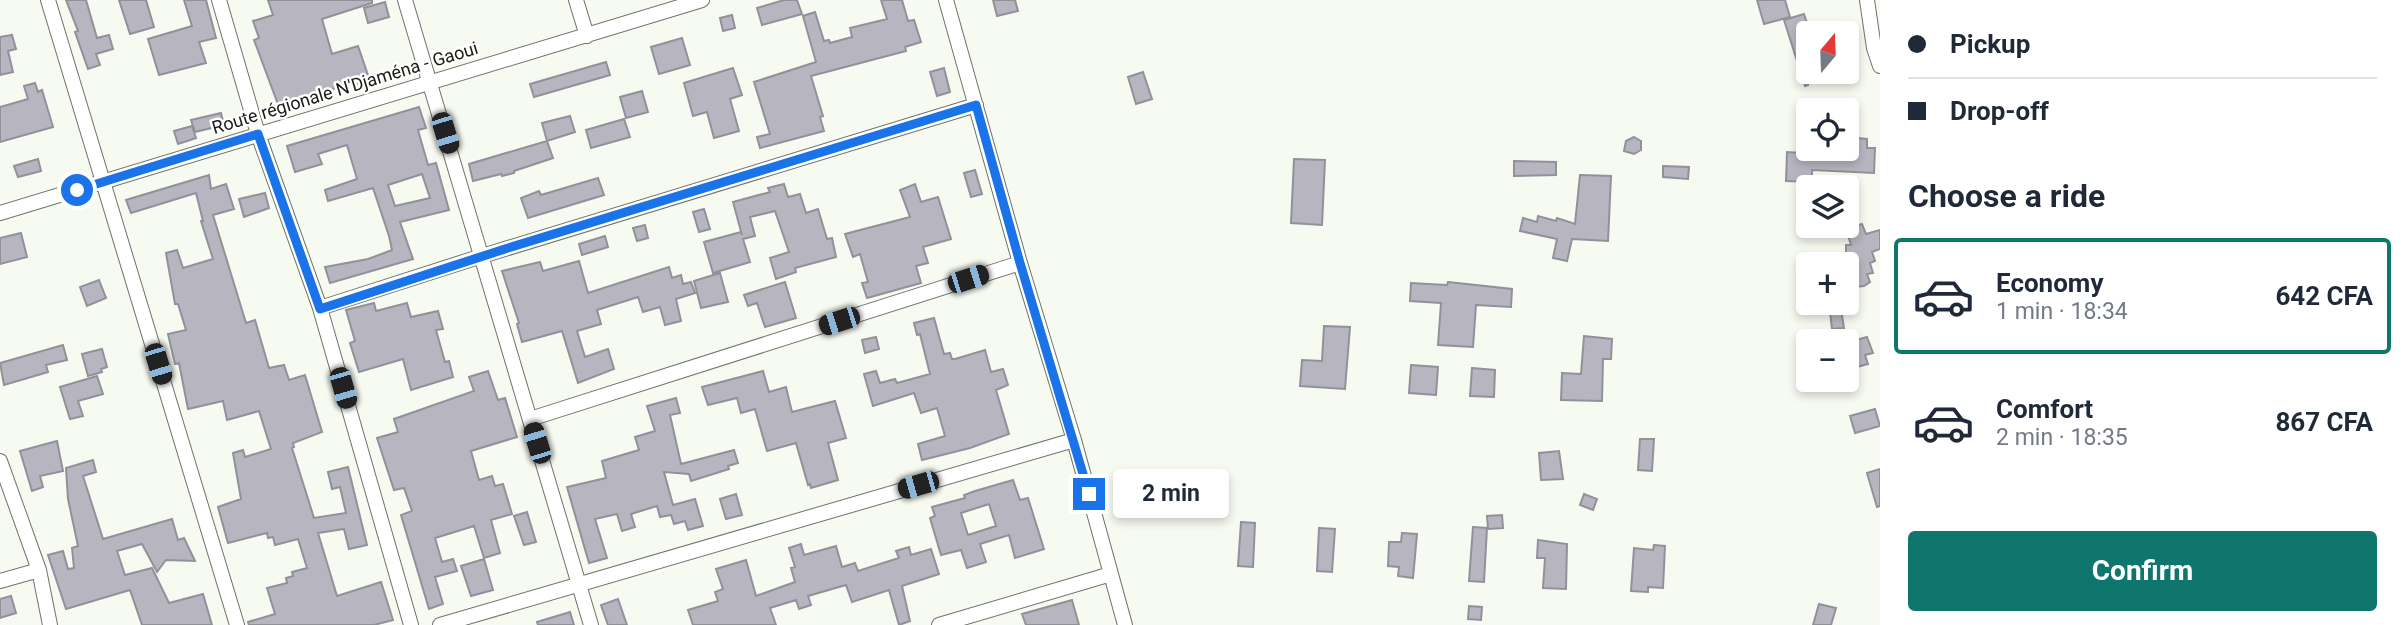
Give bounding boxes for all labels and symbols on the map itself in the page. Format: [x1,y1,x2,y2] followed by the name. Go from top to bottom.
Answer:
[1796,21,1858,84] north arrow
[209,37,480,138] street label: Route régionale N'Djaména - Gaoui
[429,110,462,156] car
[61,174,93,206] route start
[945,263,992,295] car
[816,305,863,337] car
[142,341,175,387] car
[328,365,359,411] car
[521,420,554,466] car
[895,469,942,501] car
[1114,470,1229,518] callout: 2 min
[1073,478,1105,510] route end

